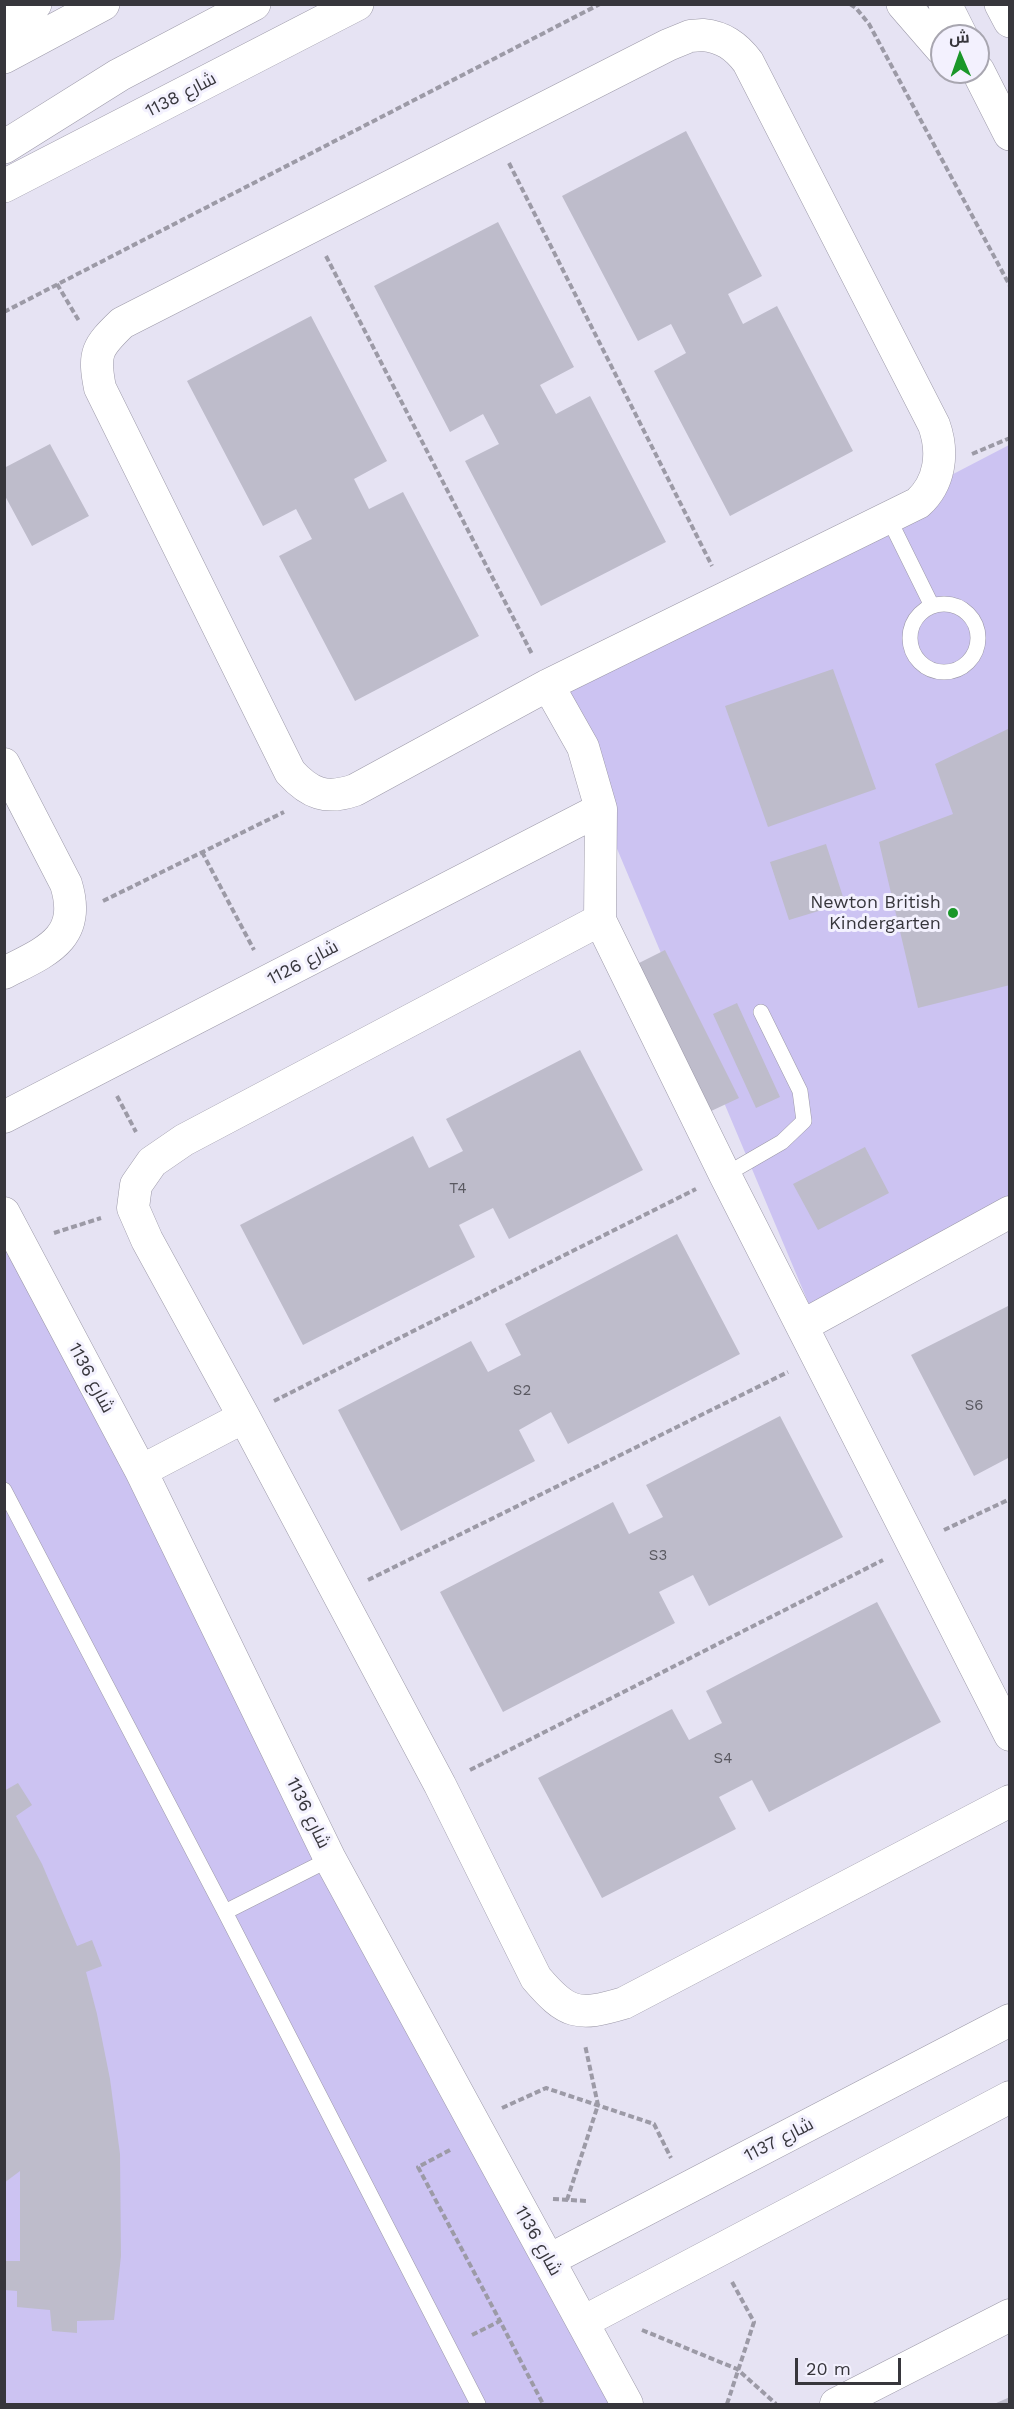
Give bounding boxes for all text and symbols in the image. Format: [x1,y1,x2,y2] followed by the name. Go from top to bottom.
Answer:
[930,24,990,84] north arrow
[949,28,970,47] text: ش
[142,68,220,122] street label: شارع 1138
[810,892,941,934] place label: Newton British Kindergarten
[946,906,960,920] marker: Newton British Kindergarten
[264,936,342,990] street label: شارع 1126
[449,1180,467,1198] house number: T4
[64,1339,118,1417] street label: شارع 1136
[513,1382,531,1400] house number: S2
[965,1397,983,1415] house number: S6
[649,1547,667,1565] house number: S3
[714,1750,732,1768] house number: S4
[282,1774,334,1852] street label: شارع 1136
[741,2113,817,2167] street label: شارع 1137
[510,2202,566,2280] street label: شارع 1136
[798,2346,904,2384] scale bar
[806,2358,851,2379] text: 20 m

